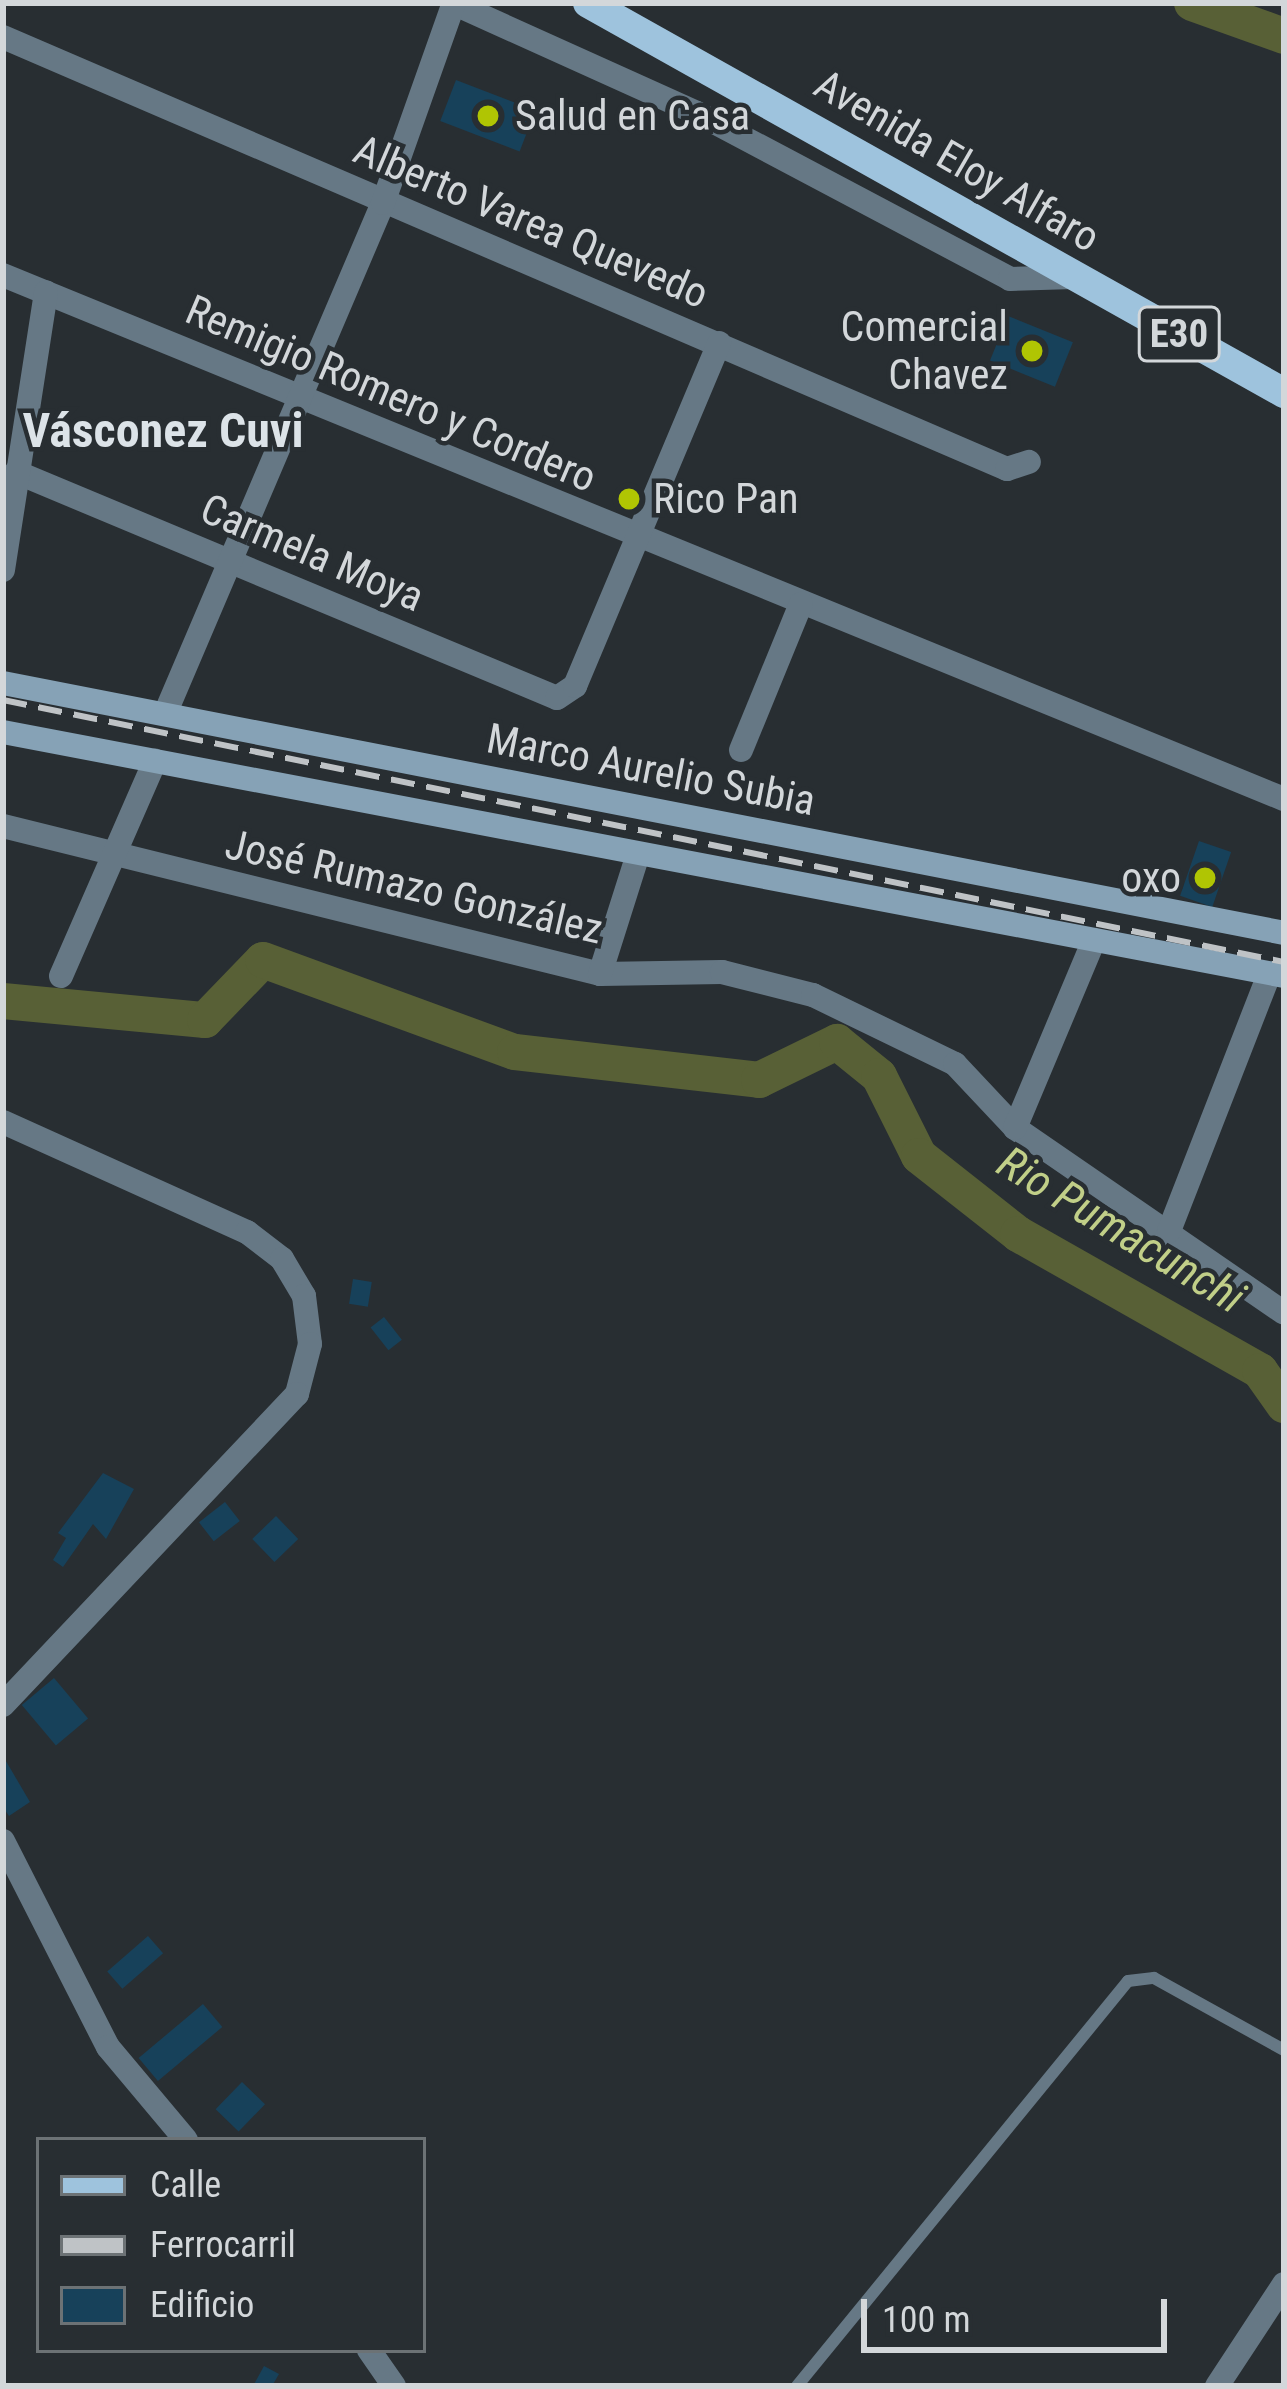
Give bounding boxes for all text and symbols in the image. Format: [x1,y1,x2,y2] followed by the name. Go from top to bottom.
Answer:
[806,59,1108,263] street label: Avenida Eloy Alfaro
[515,91,750,141] place label: Salud en Casa
[472,100,504,132] marker: Salud en Casa
[346,125,716,319] street label: Alberto Varea Quevedo
[178,285,604,503] street label: Remigio Romero y Cordero
[1137,301,1221,367] road number: E30
[841,302,1008,400] place label: Comercial Chavez
[1019,338,1045,364] marker: Comercial Chavez
[23,402,303,460] district label: Vásconez Cuvi
[653,474,799,524] place label: Rico Pan
[193,483,431,623] street label: Carmela Moya
[616,486,642,512] marker: Rico Pan
[483,713,819,827] street label: Marco Aurelio Subia
[220,819,608,955] street label: José Rumazo González
[1121,853,1181,903] place label: oxo
[1192,865,1218,891] marker: oxo
[988,1135,1254,1325] water label: Rio Pumacunchi
[36,2137,426,2353] legend
[150,2164,221,2206] text: Calle
[150,2224,296,2266] text: Ferrocarril
[867,2275,1173,2349] scale bar
[150,2284,254,2326] text: Edificio
[882,2299,971,2341] text: 100 m

